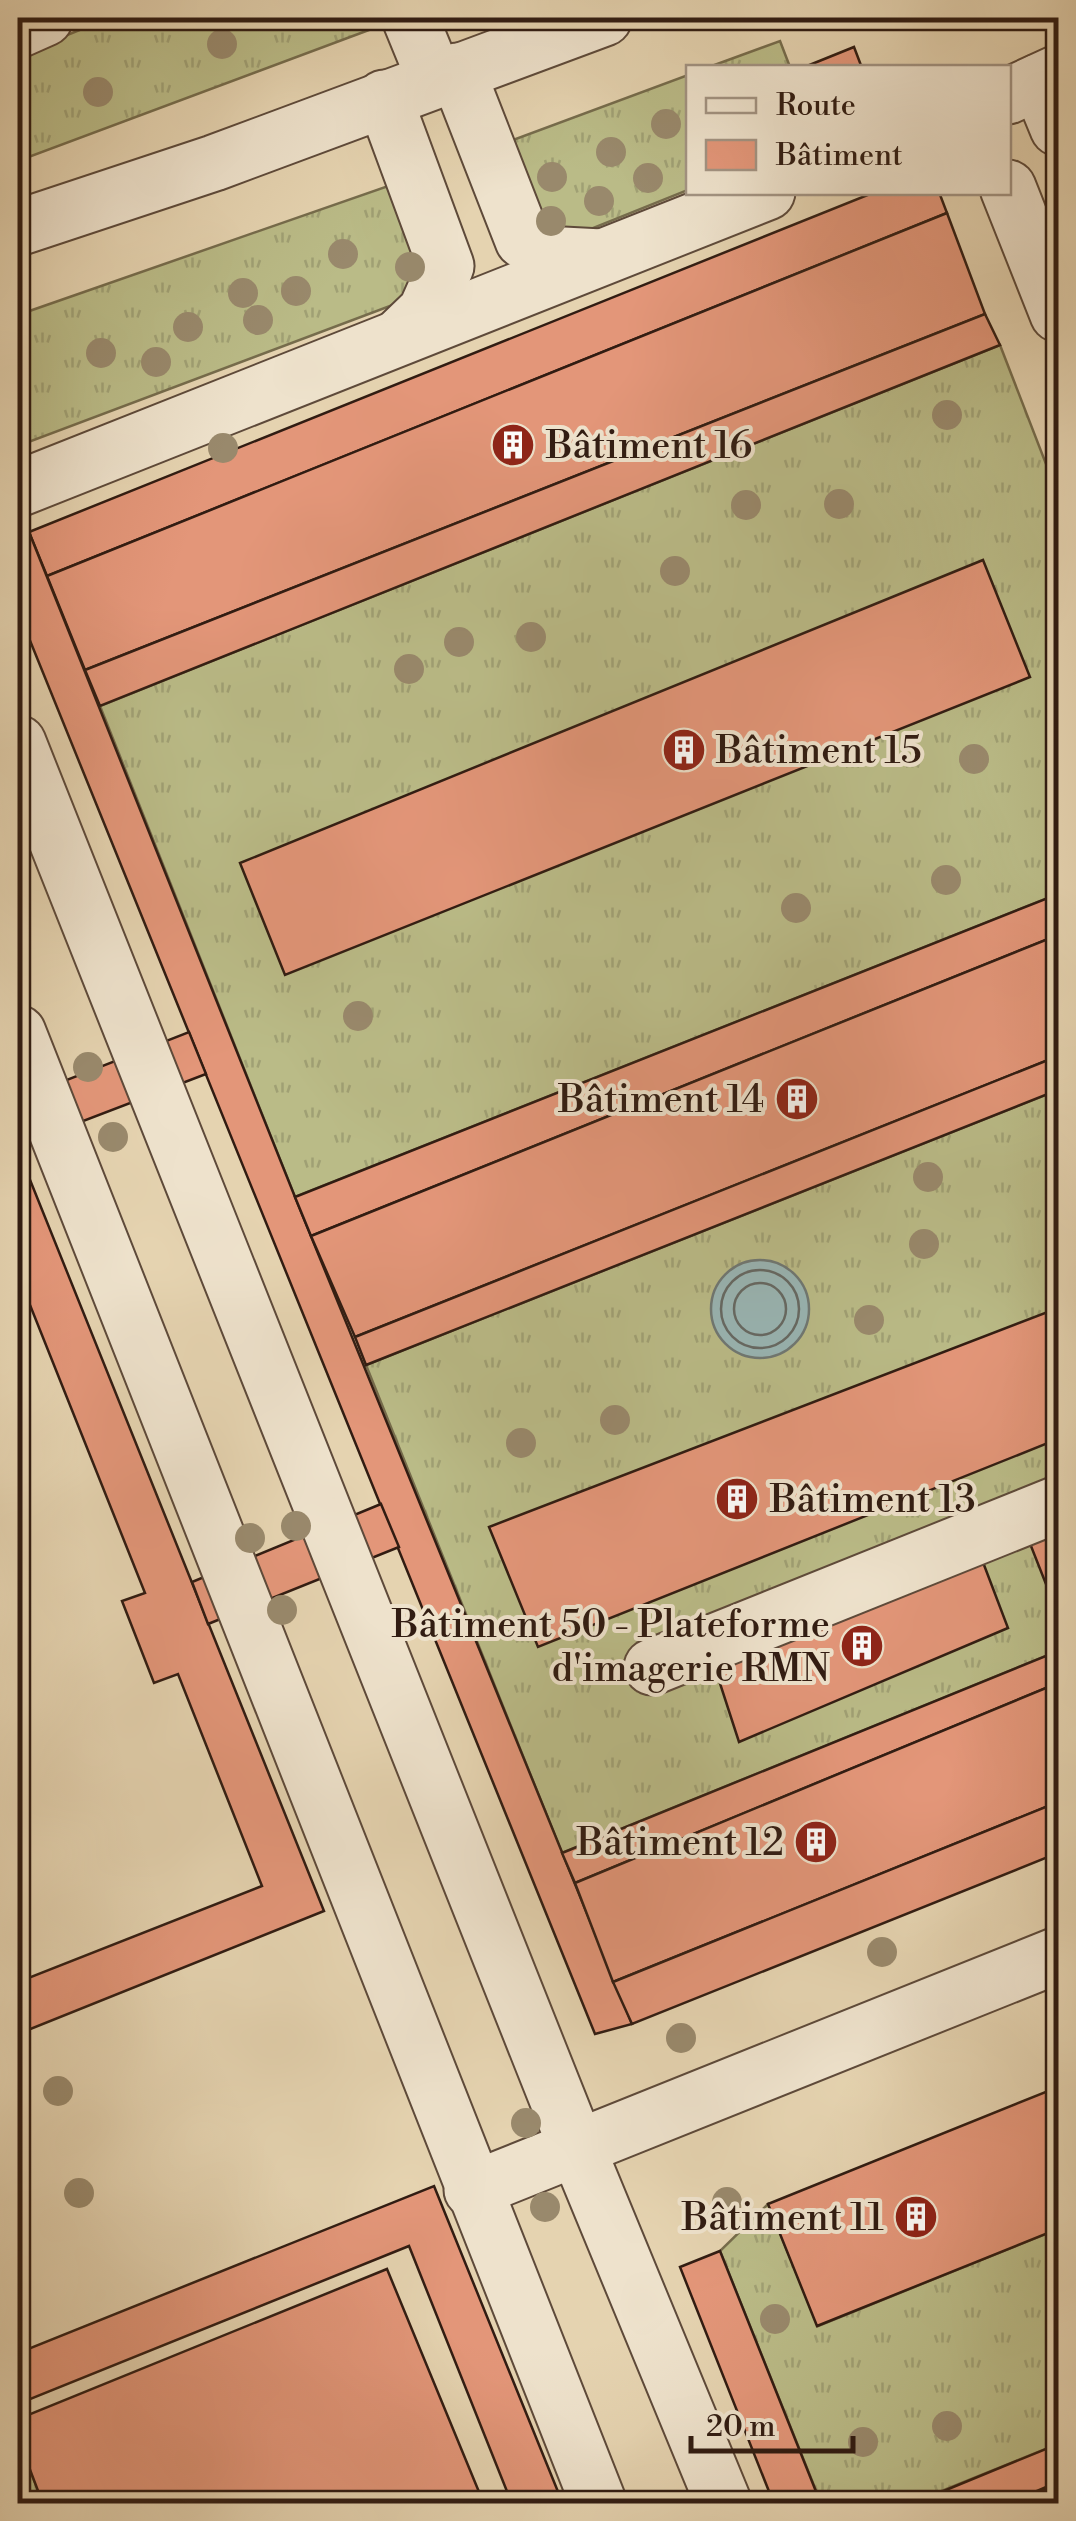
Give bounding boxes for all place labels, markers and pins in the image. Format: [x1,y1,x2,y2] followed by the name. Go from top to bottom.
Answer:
[490,422,536,468] building icon: Bâtiment 16
[545,423,752,470] place label: Bâtiment 16
[661,727,707,773] building icon: Bâtiment 15
[715,728,922,775] place label: Bâtiment 15
[774,1076,820,1122] building icon: Bâtiment 14
[557,1077,764,1124] place label: Bâtiment 14
[714,1476,760,1522] building icon: Bâtiment 13
[769,1477,976,1524] place label: Bâtiment 13
[391,1602,830,1693] place label: Bâtiment 50 - Plateforme d'imagerie RMN
[839,1623,885,1669] building icon: Bâtiment 50 - Plateforme d'imagerie RMN
[793,1819,839,1865] building icon: Bâtiment 12
[576,1820,784,1867] place label: Bâtiment 12
[893,2194,939,2240] building icon: Bâtiment 11
[681,2195,884,2242] place label: Bâtiment 11

